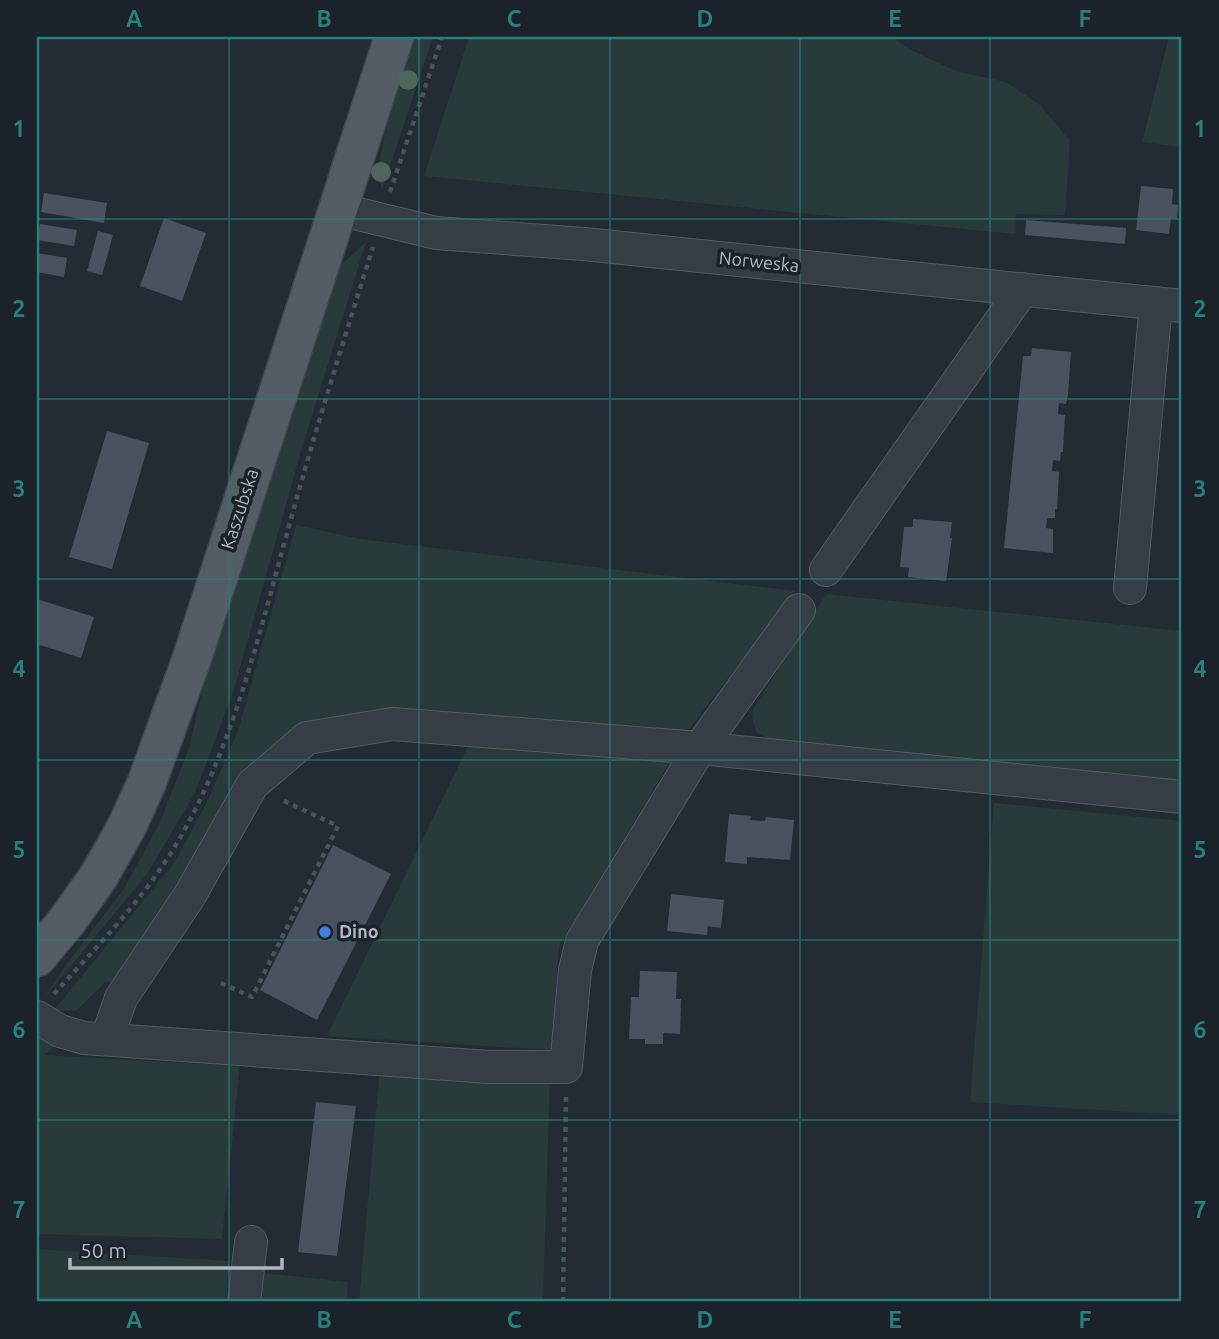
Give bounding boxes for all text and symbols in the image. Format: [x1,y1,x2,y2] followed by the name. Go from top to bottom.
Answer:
[126,6,142,31] text: A
[316,6,332,31] text: B
[507,6,522,31] text: C
[697,6,713,31] text: D
[888,6,902,31] text: E
[1079,6,1092,31] text: F
[13,116,25,141] text: 1
[1194,116,1206,141] text: 1
[718,247,800,275] street label: Norweska
[13,296,25,321] text: 2
[1194,296,1206,321] text: 2
[217,466,261,551] street label: Kaszubska
[13,476,25,501] text: 3
[1194,476,1206,501] text: 3
[13,656,26,681] text: 4
[1194,656,1207,681] text: 4
[13,837,25,862] text: 5
[1194,837,1206,862] text: 5
[339,921,379,941] place label: Dino
[317,924,333,940] marker: Dino
[13,1017,26,1042] text: 6
[1194,1017,1207,1042] text: 6
[13,1197,25,1222] text: 7
[1194,1197,1206,1222] text: 7
[70,1227,282,1271] scale bar
[80,1238,127,1262] text: 50 m
[126,1307,142,1332] text: A
[316,1307,332,1332] text: B
[507,1307,522,1332] text: C
[697,1307,713,1332] text: D
[888,1307,902,1332] text: E
[1079,1307,1092,1332] text: F

